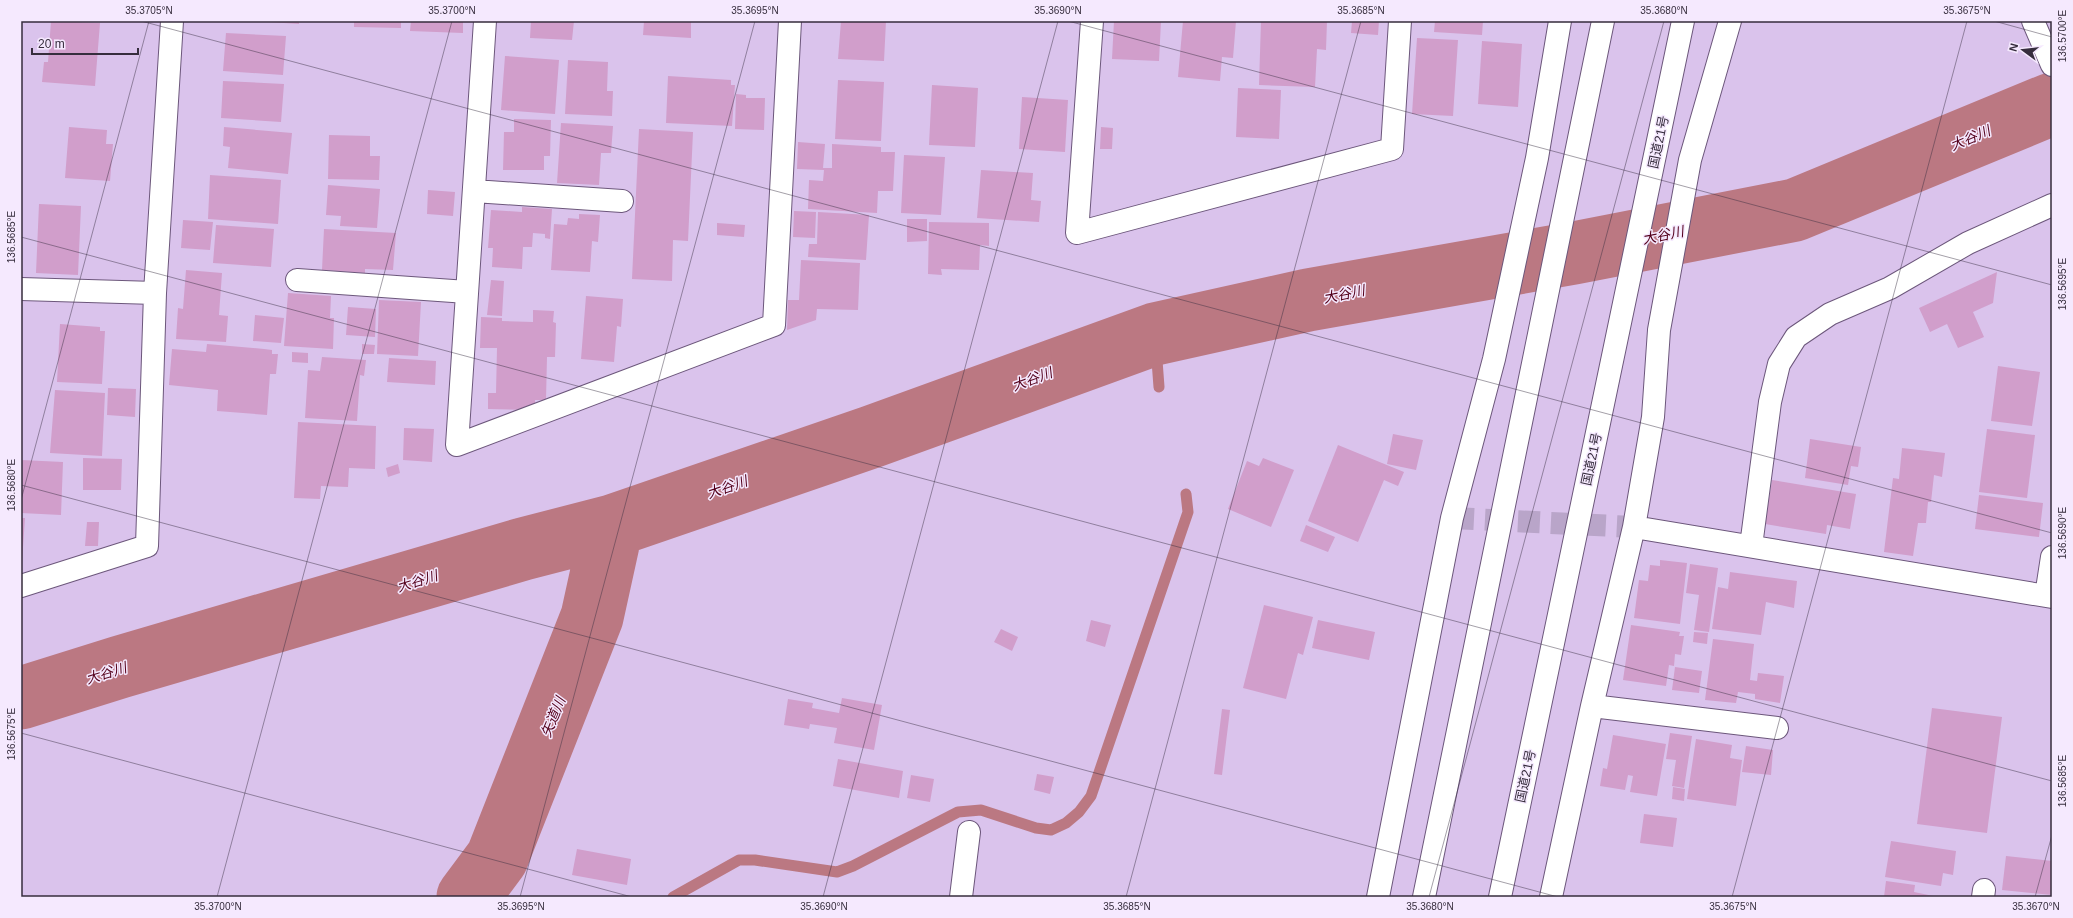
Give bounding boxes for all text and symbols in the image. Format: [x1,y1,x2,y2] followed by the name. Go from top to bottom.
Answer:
[125,5,173,16] text: 35.3705°N
[428,5,476,16] text: 35.3700°N
[731,5,779,16] text: 35.3695°N
[1034,5,1082,16] text: 35.3690°N
[1337,5,1385,16] text: 35.3685°N
[1640,5,1688,16] text: 35.3680°N
[1943,5,1991,16] text: 35.3675°N
[2057,9,2068,62] text: 136.5700°E
[32,30,138,56] scale bar
[2003,30,2043,70] north arrow
[38,37,65,51] text: 20 m
[2007,42,2020,53] text: N
[1646,114,1671,170] street label: 国道21号
[1948,122,1994,154] water label: 大谷川
[6,210,17,263] text: 136.5685°E
[1641,223,1687,247] water label: 大谷川
[2057,257,2068,310] text: 136.5695°E
[1322,282,1368,306] water label: 大谷川
[1010,364,1056,394] water label: 大谷川
[1579,431,1604,487] street label: 国道21号
[6,458,17,511] text: 136.5680°E
[705,472,751,501] water label: 大谷川
[2057,506,2068,559] text: 136.5690°E
[395,567,441,595] water label: 大谷川
[84,659,130,687] water label: 大谷川
[538,693,569,739] water label: 矢道川
[6,707,17,760] text: 136.5675°E
[1513,748,1538,804] street label: 国道21号
[2057,754,2068,807] text: 136.5685°E
[194,901,242,912] text: 35.3700°N
[497,901,545,912] text: 35.3695°N
[800,901,848,912] text: 35.3690°N
[1103,901,1151,912] text: 35.3685°N
[1406,901,1454,912] text: 35.3680°N
[1709,901,1757,912] text: 35.3675°N
[2012,901,2060,912] text: 35.3670°N

